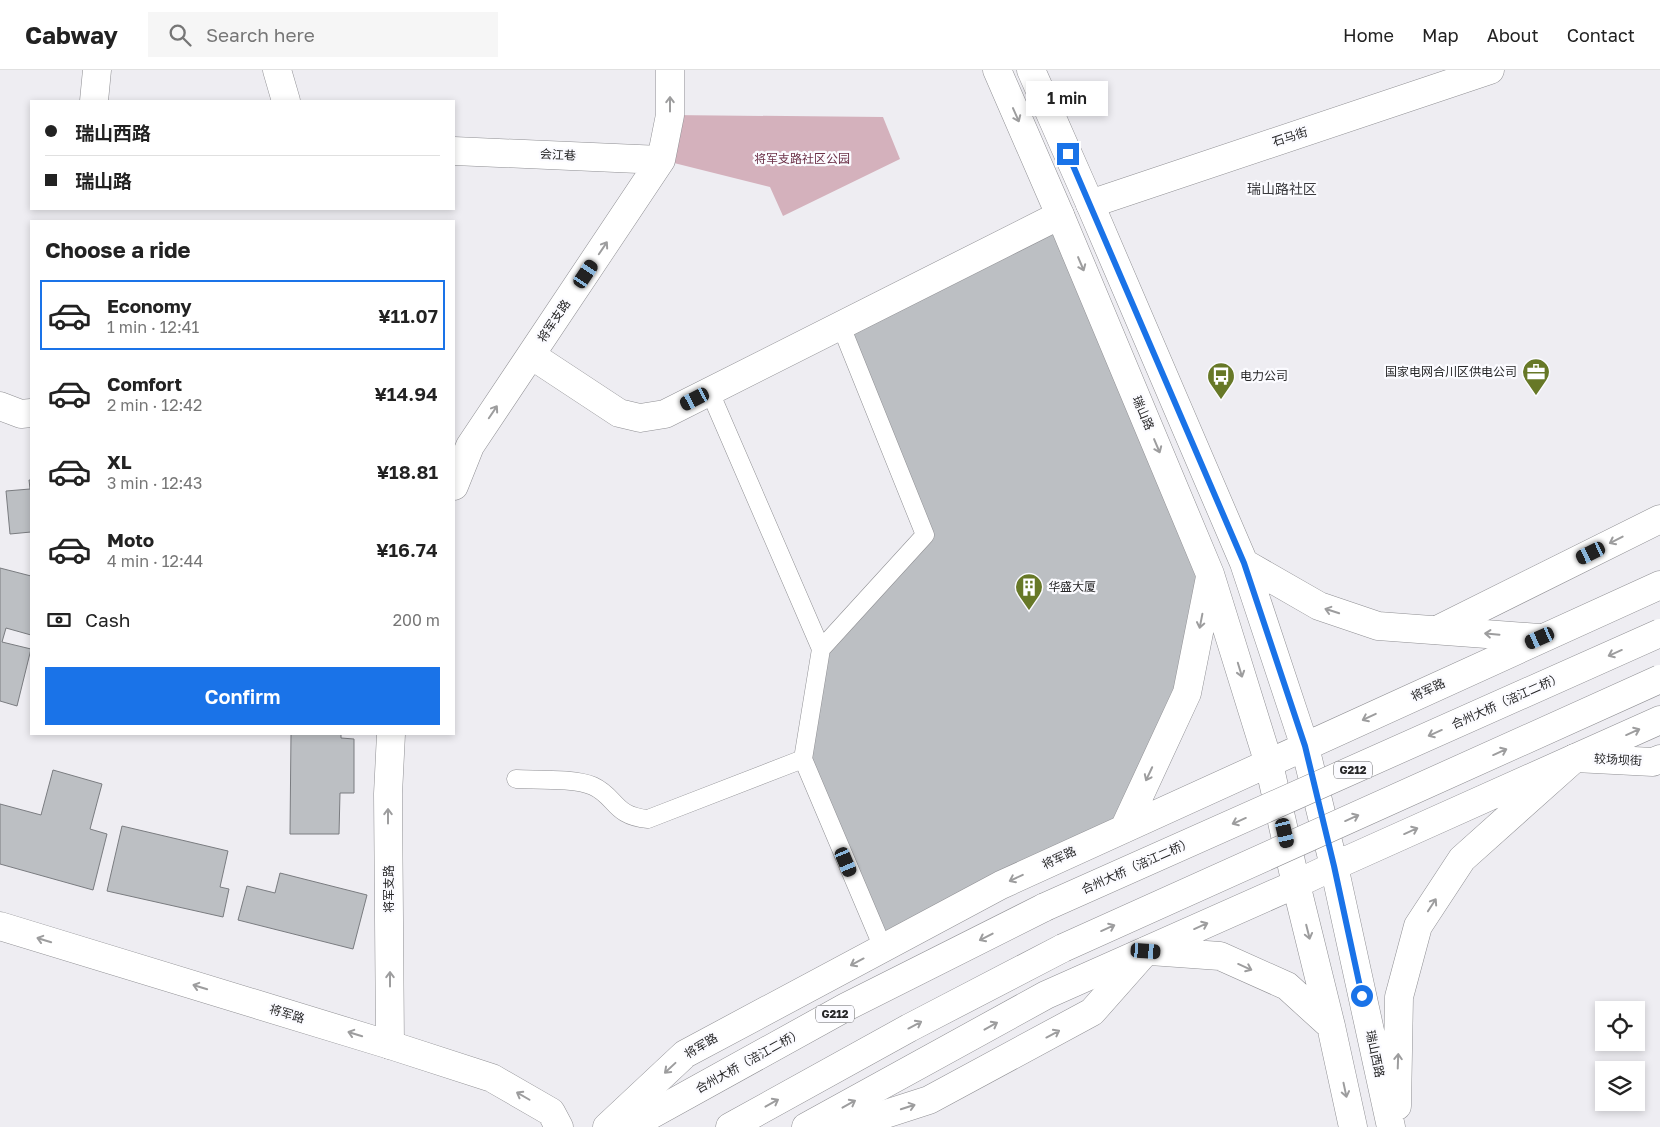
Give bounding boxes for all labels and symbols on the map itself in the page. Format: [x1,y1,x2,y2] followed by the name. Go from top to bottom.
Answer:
[1027,82,1109,116] callout: 1 min
[665,96,675,112] one-way arrow
[1012,107,1022,122] one-way arrow
[1270,124,1309,149] street label: 石马街
[1057,143,1079,165] route end
[540,146,576,163] street label: 会江巷
[754,151,850,166] park label: 将军支路社区公园
[1247,180,1317,197] district label: 瑞山路社区
[598,241,608,255] one-way arrow
[1076,256,1086,271] one-way arrow
[571,257,600,291] car
[534,297,573,345] street label: 将军支路
[1521,357,1551,396] office icon: 国家电网合川区供电公司
[1206,361,1236,400] bus stop icon: 电力公司
[1385,364,1517,379] place label: 国家电网合川区供电公司
[1240,368,1288,383] place label: 电力公司
[678,386,711,412] car
[1130,393,1157,432] street label: 瑞山路
[488,406,498,420] one-way arrow
[1153,438,1162,453] one-way arrow
[1609,535,1624,545] one-way arrow
[1574,540,1607,566] car
[1014,572,1044,611] building icon: 华盛大厦
[1048,579,1096,594] place label: 华盛大厦
[1325,605,1341,615] one-way arrow
[1196,613,1205,629] one-way arrow
[1523,625,1556,651] car
[1484,630,1500,639] one-way arrow
[1608,648,1623,658] one-way arrow
[1236,662,1246,678] one-way arrow
[1449,669,1565,732] street label: 合州大桥（涪江二桥）
[1408,675,1447,704] street label: 将军路
[1362,713,1377,722] one-way arrow
[1625,726,1640,736] one-way arrow
[1428,729,1443,738] one-way arrow
[1492,746,1507,756] one-way arrow
[1594,751,1642,768] street label: 较场坝街
[1334,762,1372,778] road number: G212
[1144,766,1153,781] one-way arrow
[383,808,393,824] one-way arrow
[1344,813,1359,823] one-way arrow
[1232,816,1247,826] one-way arrow
[1274,817,1295,849] car
[1403,826,1418,836] one-way arrow
[1079,834,1195,897] street label: 合州大桥（涪江二桥）
[1039,843,1078,872] street label: 将军路
[833,845,858,879] car
[381,865,396,913] street label: 将军支路
[1009,874,1024,883] one-way arrow
[1427,898,1437,912] one-way arrow
[1193,921,1208,931] one-way arrow
[1100,923,1115,933] one-way arrow
[1304,923,1313,939] one-way arrow
[979,933,994,942] one-way arrow
[37,934,53,944] one-way arrow
[1130,942,1161,960] car
[849,957,864,967] one-way arrow
[1237,963,1252,973] one-way arrow
[385,971,395,987] one-way arrow
[192,982,208,992] one-way arrow
[1351,985,1373,1007] route start
[268,1001,307,1026] street label: 将军路
[816,1006,854,1022] road number: G212
[907,1020,922,1029] one-way arrow
[984,1020,998,1030] one-way arrow
[693,1025,805,1096] street label: 合州大桥（涪江二桥）
[1045,1028,1059,1038] one-way arrow
[347,1029,363,1039] one-way arrow
[1363,1029,1388,1079] street label: 瑞山西路
[681,1030,720,1061] street label: 将军路
[1393,1053,1402,1069] one-way arrow
[664,1062,677,1074] one-way arrow
[1341,1081,1350,1097] one-way arrow
[517,1091,531,1101] one-way arrow
[765,1098,779,1108] one-way arrow
[841,1098,855,1108] one-way arrow
[900,1101,916,1111] one-way arrow

